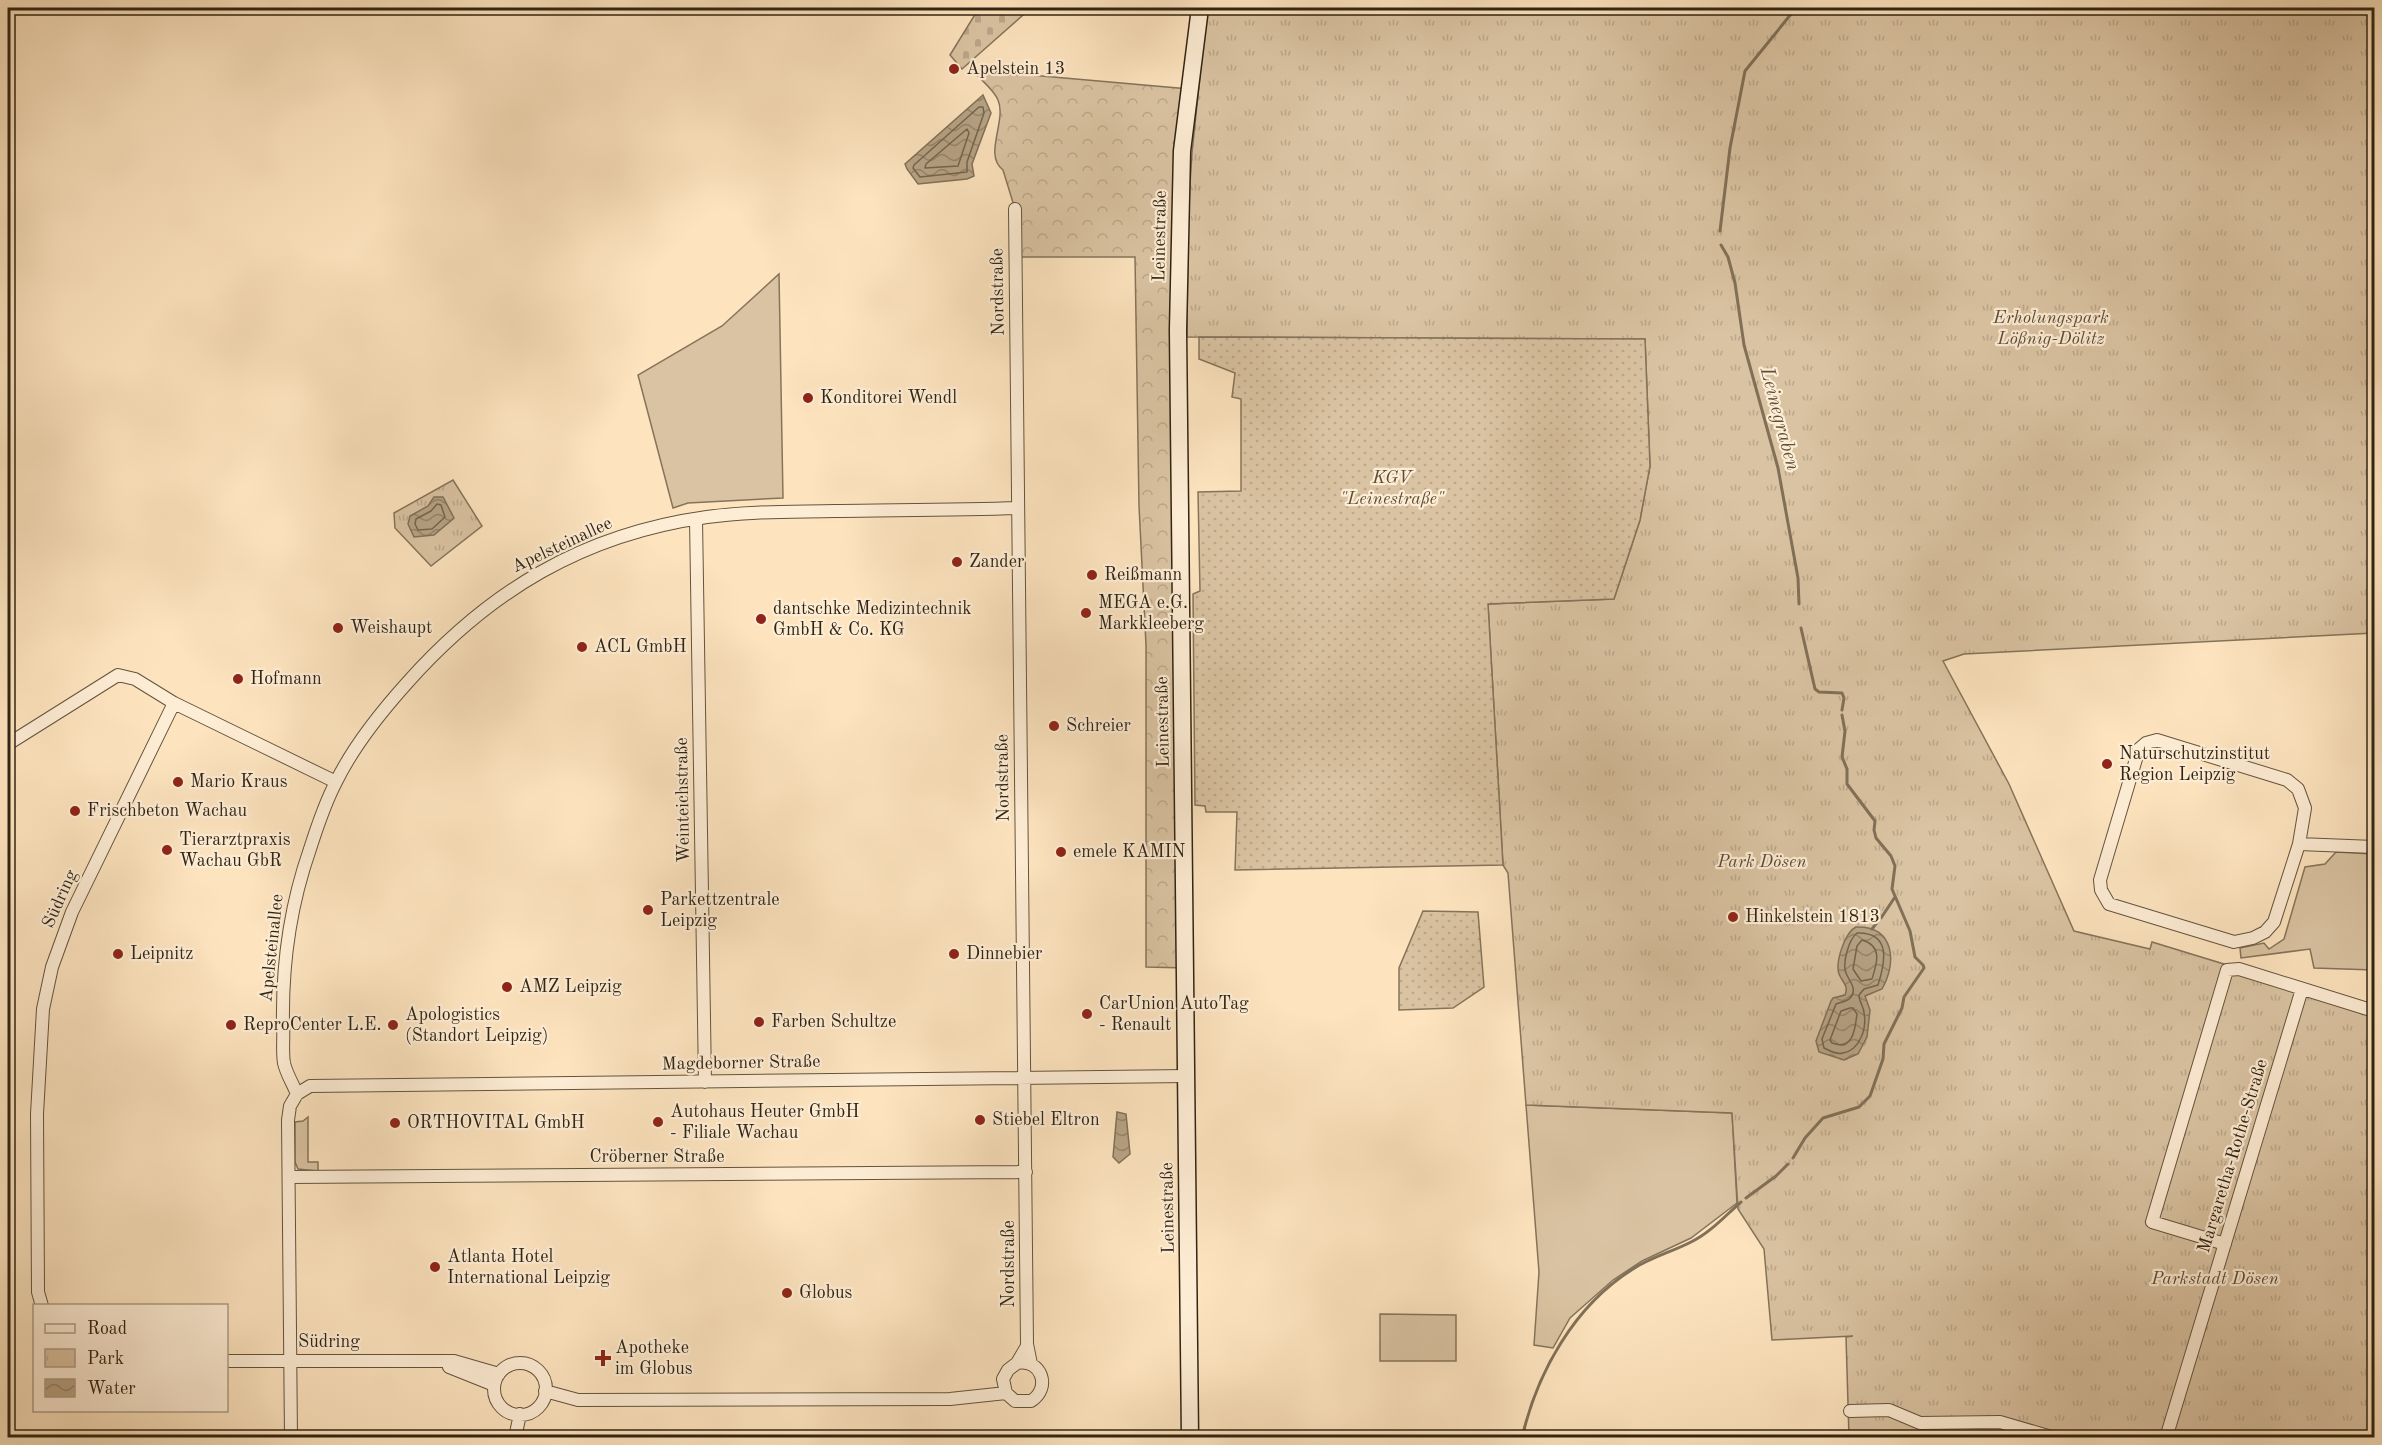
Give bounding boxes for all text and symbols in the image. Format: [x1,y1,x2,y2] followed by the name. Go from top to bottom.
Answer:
[966,60,1065,78] place label: Apelstein 13
[947,62,961,76] marker: Apelstein 13
[1150,190,1170,282] street label: Leinestraße
[988,248,1008,336] street label: Nordstraße
[1992,309,2109,348] park label: Erholungspark Lößnig-Dölitz
[1755,364,1802,473] water label: Leinegraben
[820,389,957,407] place label: Konditorei Wendl
[801,391,815,405] marker: Konditorei Wendl
[1340,469,1445,508] park label: KGV "Leinestraße"
[509,514,615,576] street label: Apelsteinallee
[969,553,1025,571] place label: Zander
[950,555,964,569] marker: Zander
[1104,566,1182,584] place label: Reißmann
[1085,568,1099,582] marker: Reißmann
[1098,594,1204,633] place label: MEGA e.G. Markkleeberg
[773,600,972,639] place label: dantschke Medizintechnik GmbH & Co. KG
[1079,606,1093,620] marker: MEGA e.G. Markkleeberg
[754,612,768,626] marker: dantschke Medizintechnik GmbH & Co. KG
[350,619,432,637] place label: Weishaupt
[331,621,345,635] marker: Weishaupt
[594,638,687,656] place label: ACL GmbH
[575,640,589,654] marker: ACL GmbH
[250,670,322,688] place label: Hofmann
[231,672,245,686] marker: Hofmann
[1153,676,1173,768] street label: Leinestraße
[1066,717,1132,735] place label: Schreier
[1047,719,1061,733] marker: Schreier
[993,734,1013,822] street label: Nordstraße
[673,737,693,863] street label: Weinteichstraße
[2119,745,2270,784] place label: Naturschutzinstitut Region Leipzig
[2100,757,2114,771] marker: Naturschutzinstitut Region Leipzig
[190,773,288,791] place label: Mario Kraus
[171,775,185,789] marker: Mario Kraus
[87,802,248,820] place label: Frischbeton Wachau
[68,804,82,818] marker: Frischbeton Wachau
[179,831,291,870] place label: Tierarztpraxis Wachau GbR
[160,843,174,857] marker: Tierarztpraxis Wachau GbR
[1073,843,1186,861] place label: emele KAMIN
[1054,845,1068,859] marker: emele KAMIN
[1716,853,1807,871] park label: Park Dösen
[39,867,81,931] street label: Südring
[660,891,780,930] place label: Parkettzentrale Leipzig
[257,893,287,1003] street label: Apelsteinallee
[641,903,655,917] marker: Parkettzentrale Leipzig
[1745,908,1880,926] place label: Hinkelstein 1813
[1726,910,1740,924] marker: Hinkelstein 1813
[130,945,193,963] place label: Leipnitz
[966,945,1043,963] place label: Dinnebier
[111,947,125,961] marker: Leipnitz
[947,947,961,961] marker: Dinnebier
[519,978,622,996] place label: AMZ Leipzig
[500,980,514,994] marker: AMZ Leipzig
[1099,995,1249,1034] place label: CarUnion AutoTag - Renault
[405,1006,548,1045] place label: Apologistics (Standort Leipzig)
[1080,1007,1094,1021] marker: CarUnion AutoTag - Renault
[771,1013,896,1031] place label: Farben Schultze
[752,1015,766,1029] marker: Farben Schultze
[243,1016,381,1034] place label: ReproCenter L.E.
[224,1018,238,1032] marker: ReproCenter L.E.
[386,1018,400,1032] marker: Apologistics (Standort Leipzig)
[661,1053,821,1073] street label: Magdeborner Straße
[2195,1057,2271,1255] street label: Margaretha-Rothe-Straße
[670,1103,859,1142] place label: Autohaus Heuter GmbH - Filiale Wachau
[992,1111,1100,1129] place label: Stiebel Eltron
[973,1113,987,1127] marker: Stiebel Eltron
[407,1114,585,1132] place label: ORTHOVITAL GmbH
[651,1115,665,1129] marker: Autohaus Heuter GmbH - Filiale Wachau
[388,1116,402,1130] marker: ORTHOVITAL GmbH
[589,1148,725,1166] street label: Cröberner Straße
[1158,1162,1178,1254] street label: Leinestraße
[1000,1220,1018,1308] street label: Nordstraße
[447,1248,610,1287] place label: Atlanta Hotel International Leipzig
[428,1260,442,1274] marker: Atlanta Hotel International Leipzig
[2150,1270,2279,1288] park label: Parkstadt Dösen
[799,1284,853,1302] place label: Globus
[780,1286,794,1300] marker: Globus
[33,1304,228,1412] legend
[87,1320,127,1338] text: Road
[298,1333,360,1351] street label: Südring
[615,1339,693,1378] place label: Apotheke im Globus
[87,1350,124,1368] text: Park
[596,1351,610,1365] marker: Apotheke im Globus
[87,1380,136,1398] text: Water

